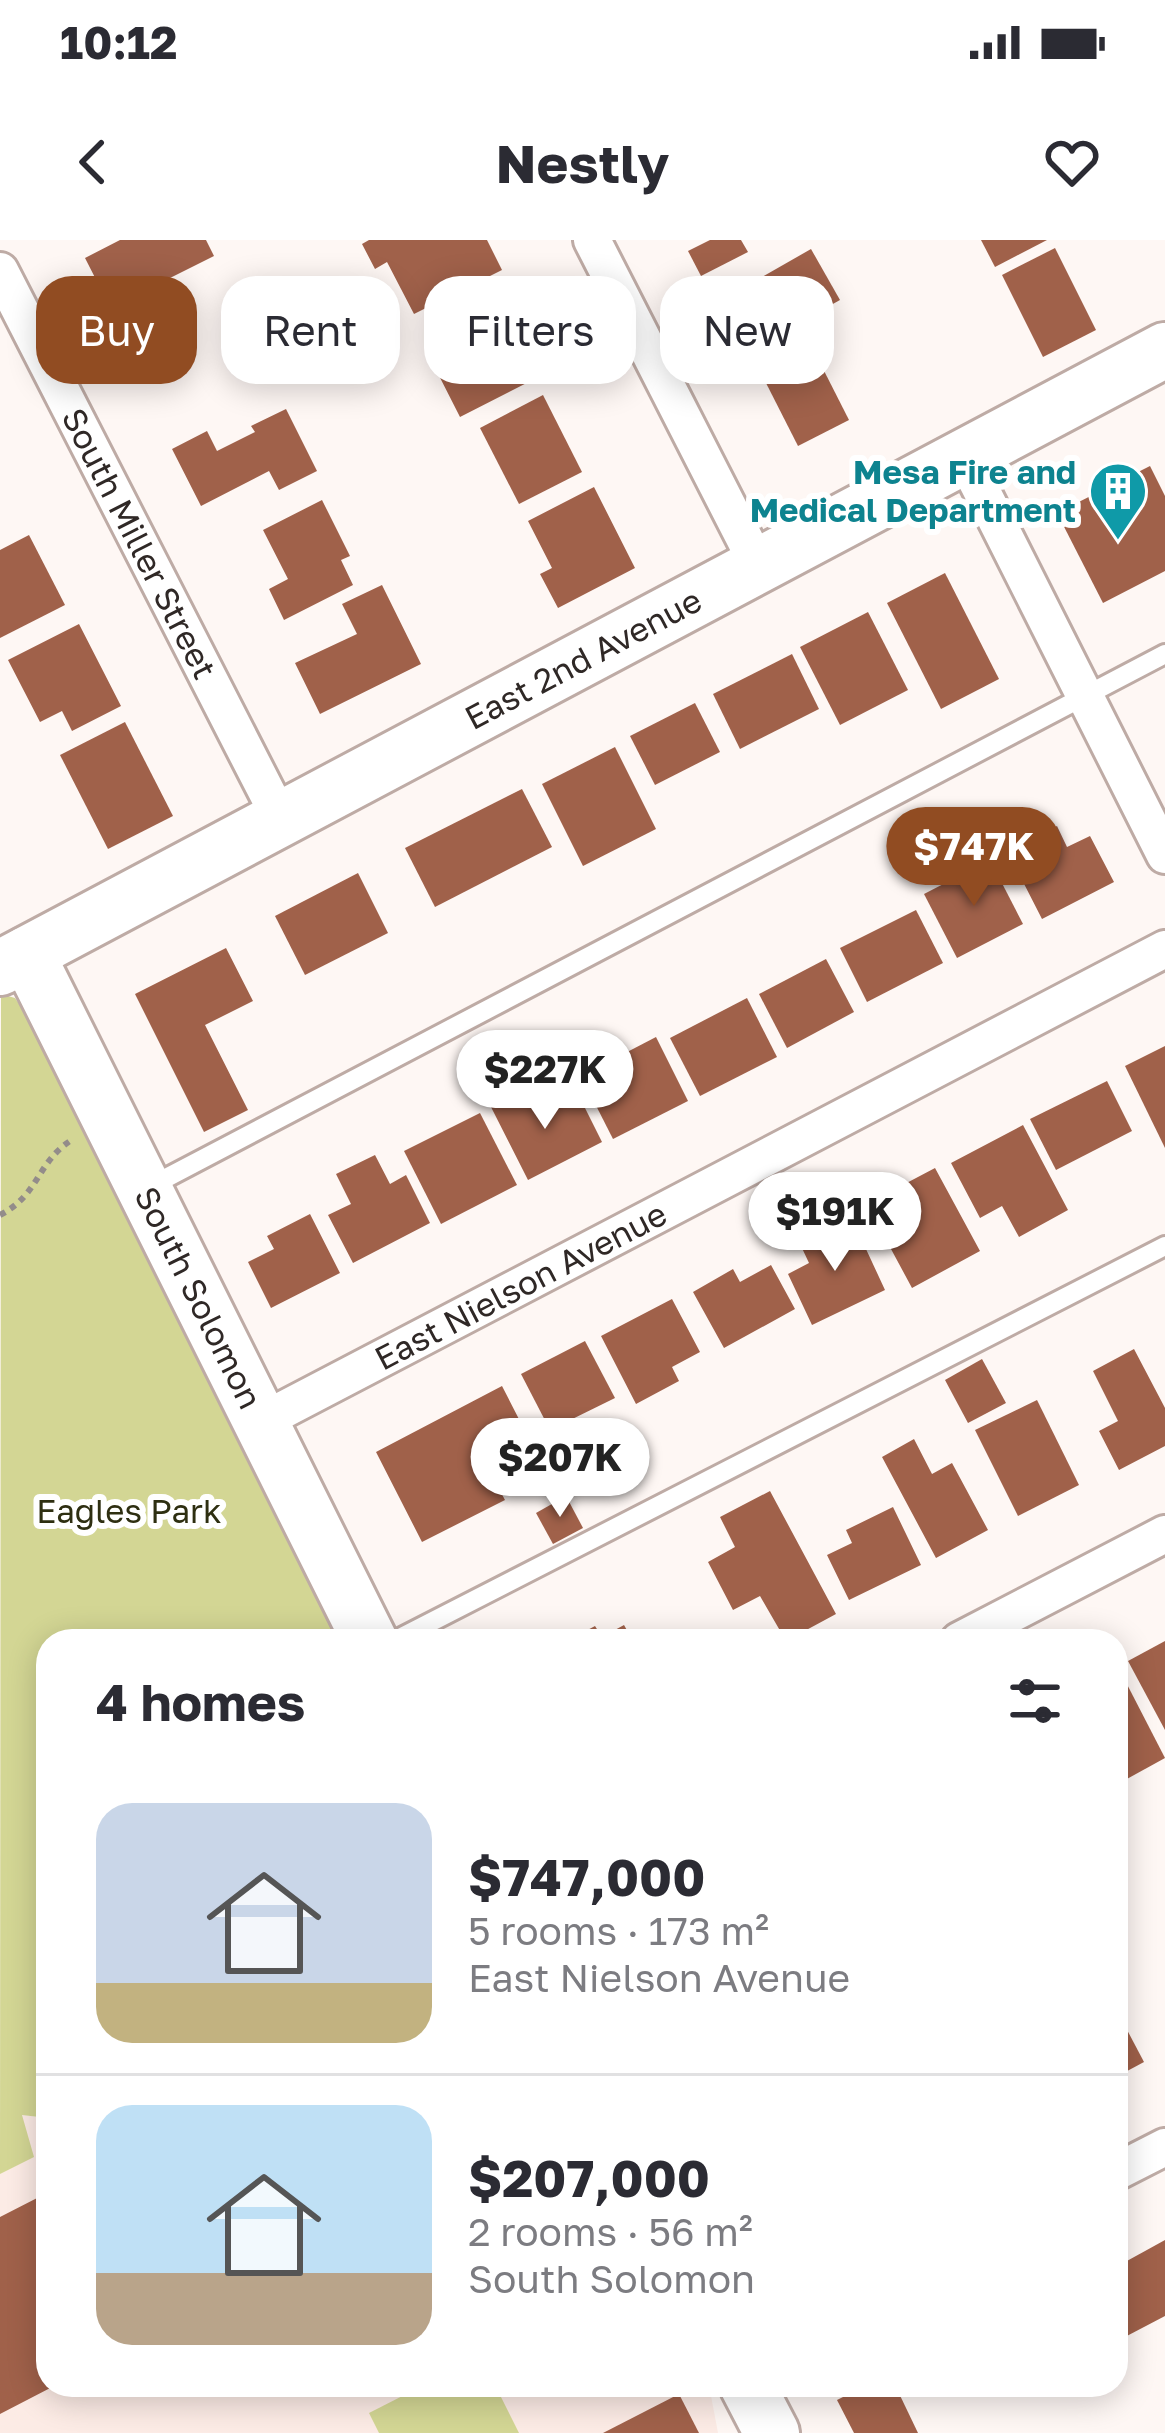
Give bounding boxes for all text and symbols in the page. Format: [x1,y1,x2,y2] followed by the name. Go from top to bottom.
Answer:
[60,15,177,69] text: 10:12
[60,129,126,195] icon: back
[1039,129,1105,195] icon: heart
[496,130,669,195] text: Nestly
[36,276,197,384] chip: Buy
[221,276,400,384] chip: Rent
[424,276,636,384] chip: Filters
[660,276,834,384] chip: New
[54,401,225,685] street label: South Miller Street
[750,452,1076,529] place label: Mesa Fire and Medical Department
[1087,460,1149,542] building icon: Mesa Fire and Medical Department
[458,580,708,737] street label: East 2nd Avenue
[890,807,1058,909] pin: $747K
[913,822,1035,869] text: $747K
[461,1030,629,1132] pin: $227K
[483,1045,607,1092] text: $227K
[751,1172,919,1274] pin: $191K
[127,1180,271,1415] street label: South Solomon
[775,1187,895,1234] text: $191K
[368,1193,673,1378] street label: East Nielson Avenue
[476,1418,644,1520] pin: $207K
[498,1433,622,1480] text: $207K
[36,1491,222,1530] park label: Eagles Park
[1002,1668,1068,1734] icon: filters
[96,1671,305,1732] text: 4 homes
[468,1846,705,1907] text: $747,000
[192,1851,336,1995] icon: home
[468,1907,769,1954] text: 5 rooms · 173 m²
[468,1954,850,2001] text: East Nielson Avenue
[468,2147,710,2208] text: $207,000
[192,2153,336,2297] icon: home
[468,2208,753,2255] text: 2 rooms · 56 m²
[468,2255,755,2302] text: South Solomon

